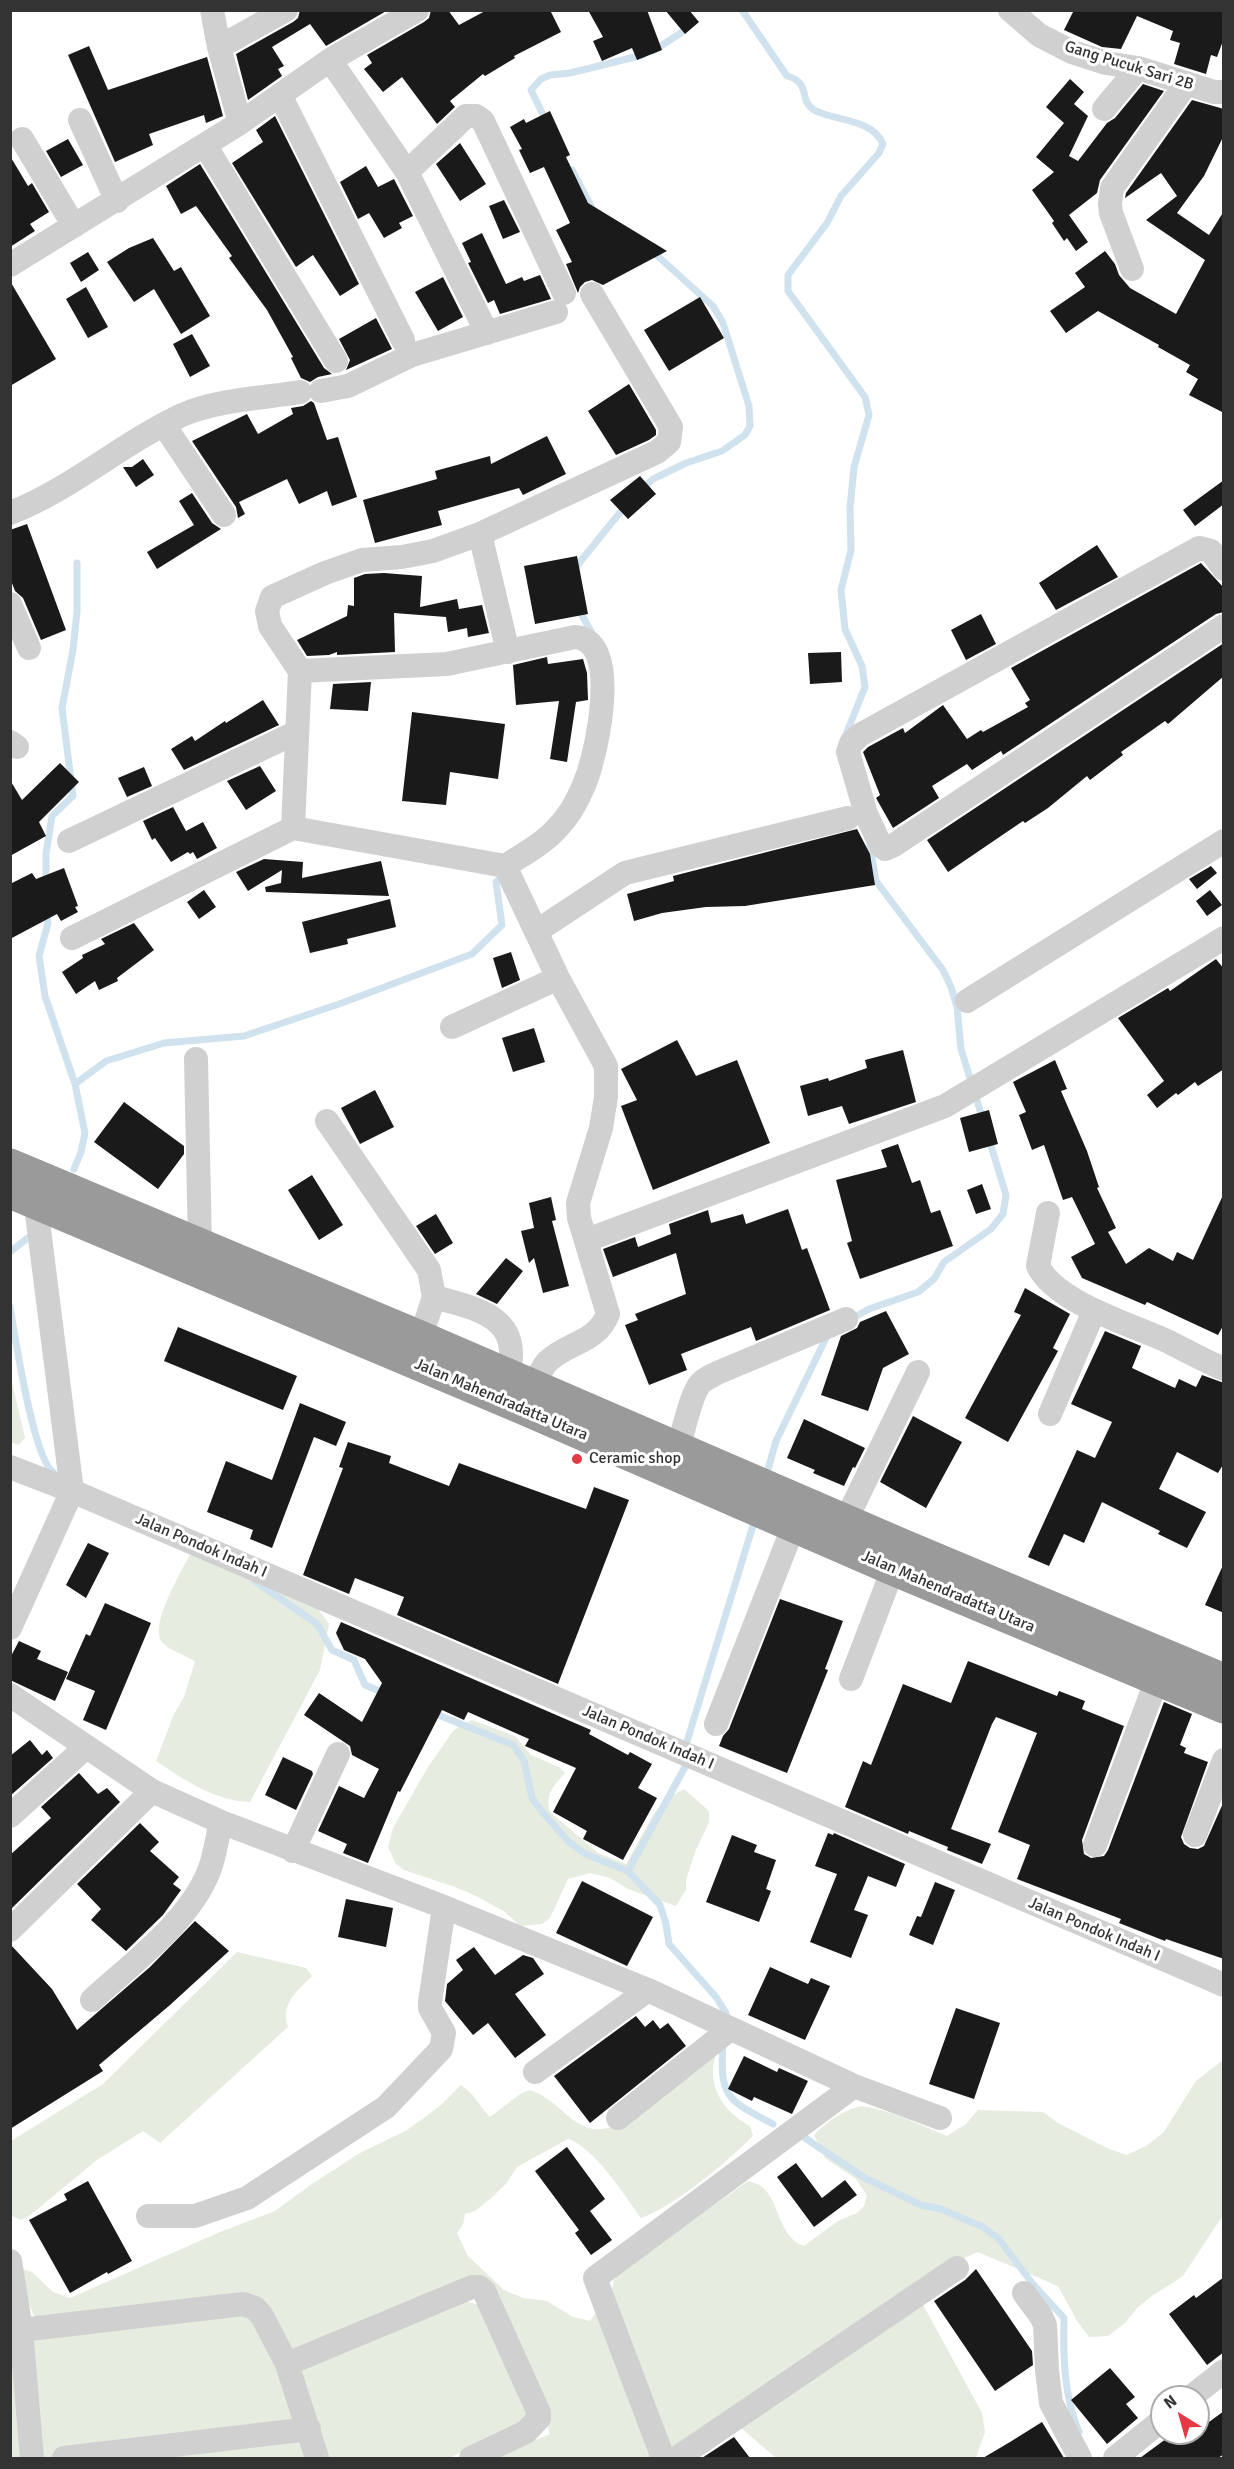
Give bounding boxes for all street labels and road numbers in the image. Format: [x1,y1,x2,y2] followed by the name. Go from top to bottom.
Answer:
[1062,37,1196,95] street label: Gang Pucuk Sari 2B
[412,1355,590,1445] street label: Jalan Mahendradatta Utara
[132,1510,270,1582] street label: Jalan Pondok Indah I
[859,1547,1037,1637] street label: Jalan Mahendradatta Utara
[579,1702,717,1774] street label: Jalan Pondok Indah I
[1025,1894,1163,1966] street label: Jalan Pondok Indah I

